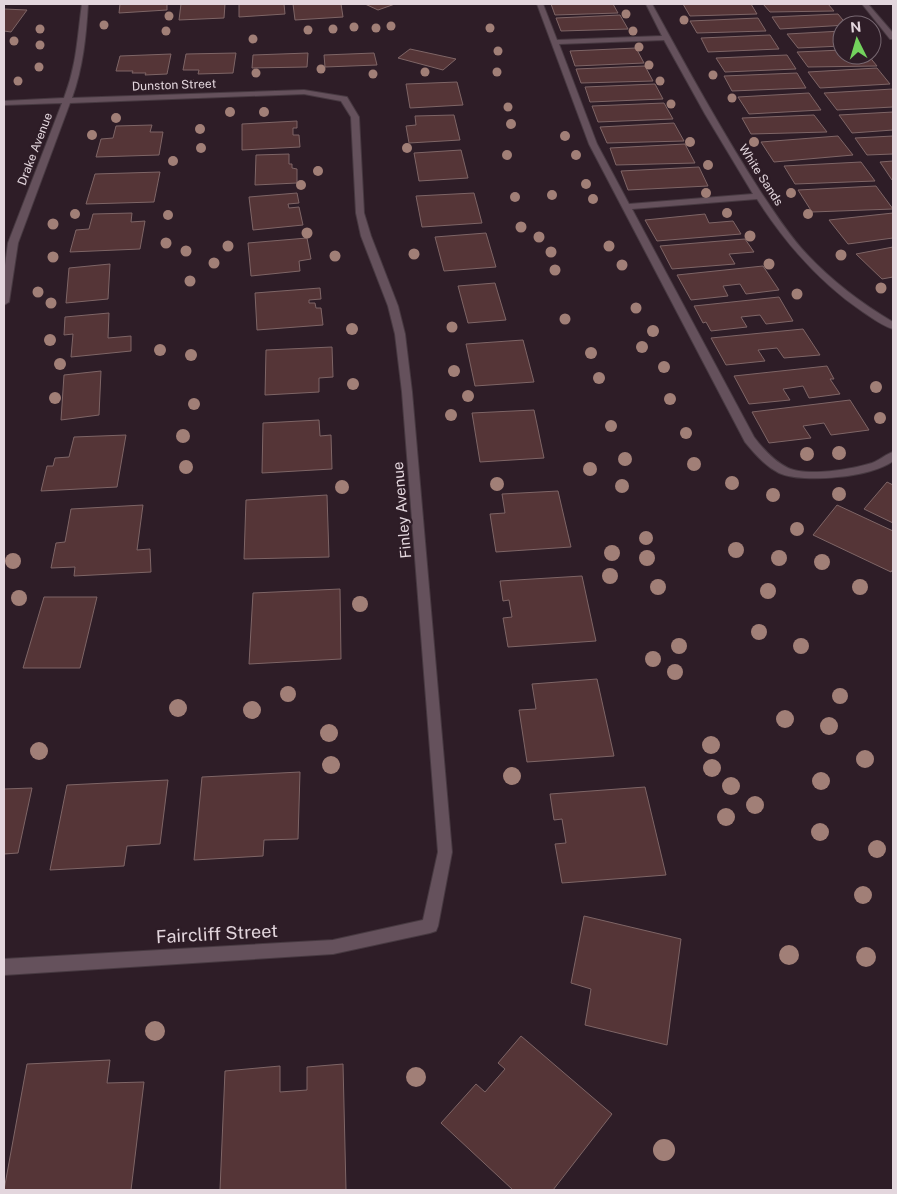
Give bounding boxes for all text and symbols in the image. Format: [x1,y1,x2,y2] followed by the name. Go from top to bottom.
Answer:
[832,15,882,65] north arrow
[850,19,862,35] text: N
[132,77,217,93] street label: Dunston Street
[15,110,55,187] street label: Drake Avenue
[736,142,786,208] street label: White Sands
[389,461,414,559] street label: Finley Avenue
[155,920,279,947] street label: Faircliff Street

